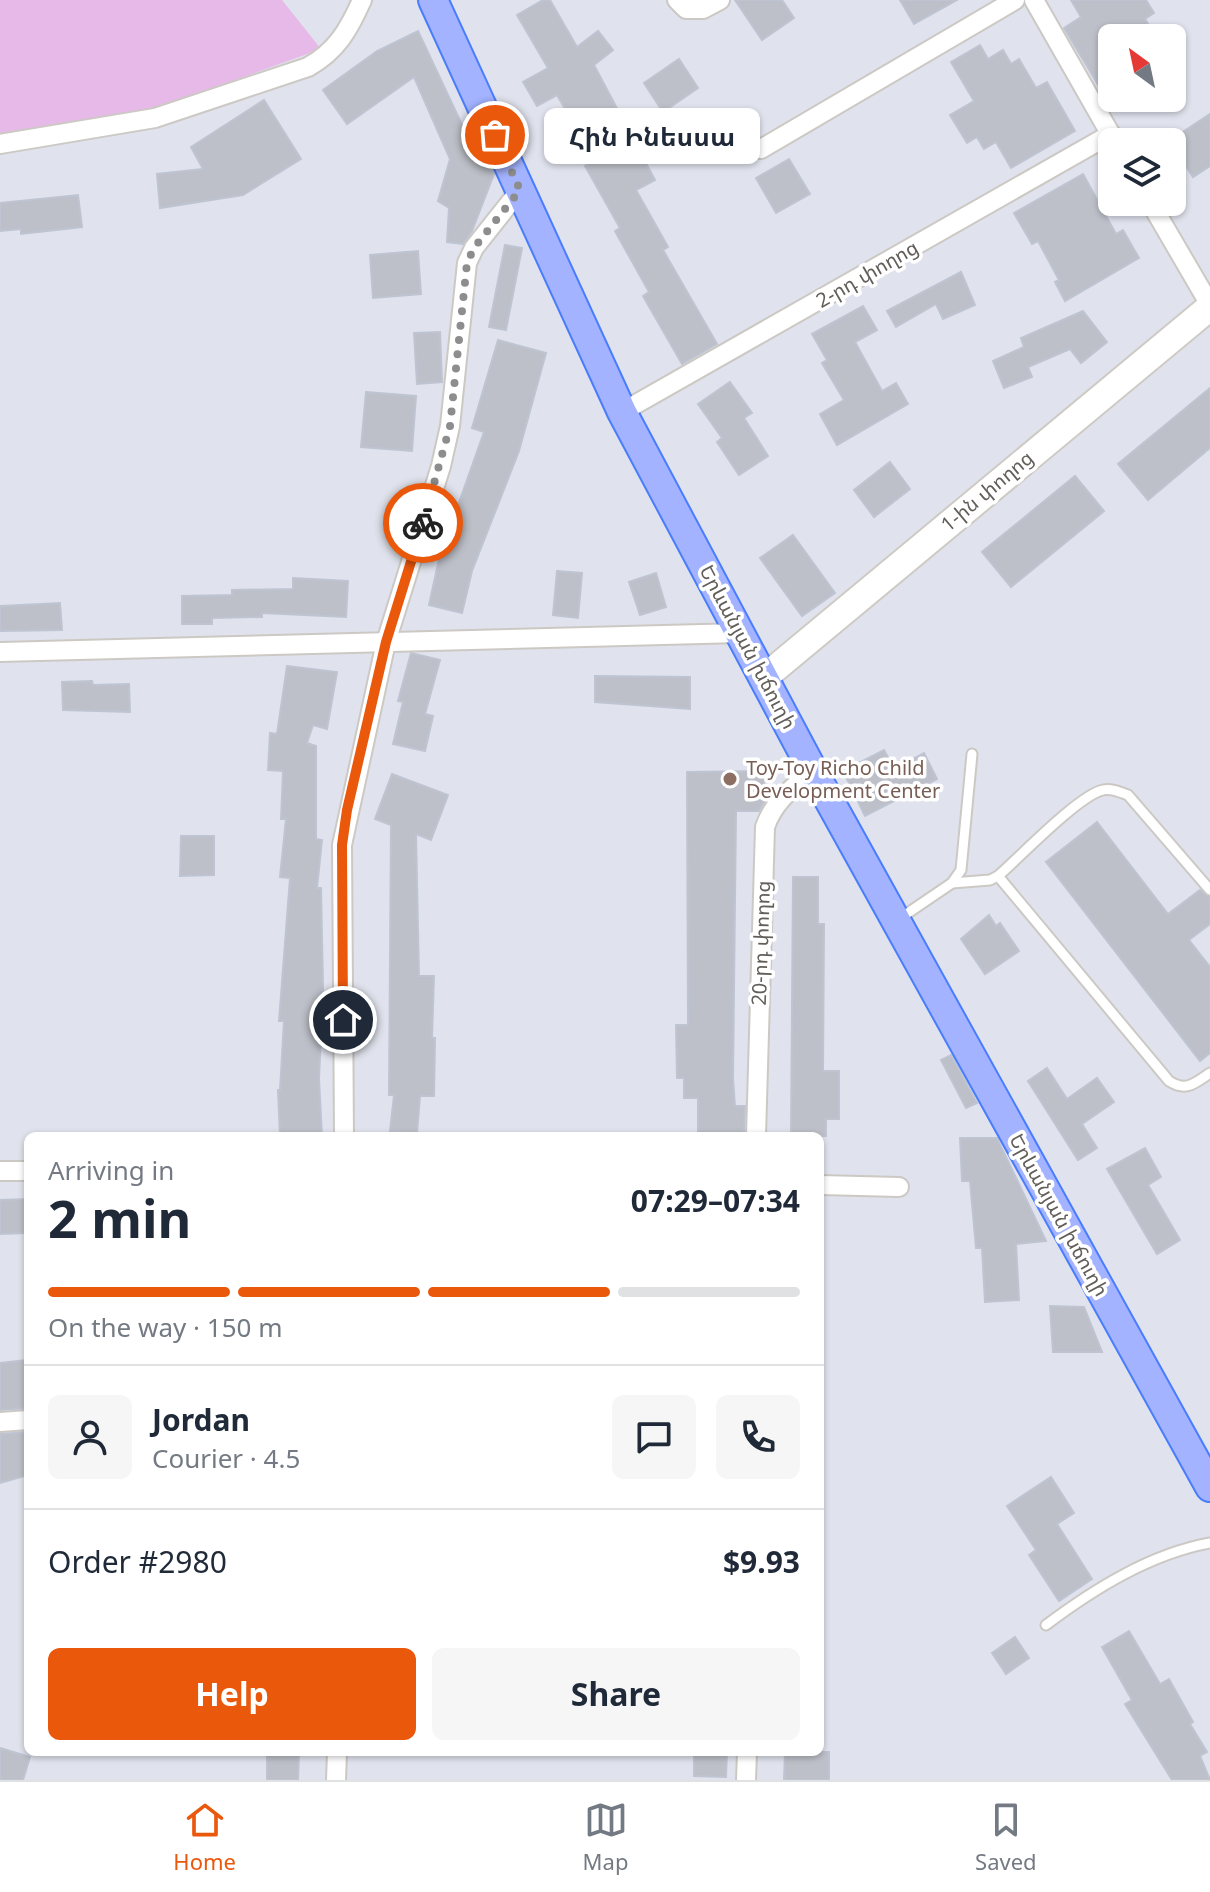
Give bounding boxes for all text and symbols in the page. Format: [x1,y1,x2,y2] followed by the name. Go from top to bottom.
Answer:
[1098,24,1186,112] north arrow
[1098,24,1186,216] map controls
[461,101,529,169] pin
[543,107,759,163] callout: Հին Ինեսսա
[473,113,517,157] icon: bag
[569,118,735,154] text: Հին Ինեսսա
[1098,128,1186,216] button: layers
[811,233,923,314] street label: 2-րդ փողոց
[935,444,1039,537] street label: 1-ին փողոց
[383,483,463,563] courier
[401,501,445,545] icon: bike
[694,560,803,734] street label: Երևանյան խճուղի
[746,754,940,804] place label: Toy-Toy Richo Child Development Center
[721,770,739,788] marker: Toy-Toy Richo Child Development Center
[745,880,776,1006] street label: 20-րդ փողոց
[309,986,377,1054] pin
[321,998,365,1042] icon: home
[1003,1129,1115,1301] street label: Երևանյան խճուղի
[48,1152,174,1188] text: Arriving in
[631,1180,800,1221] text: 07:29–07:34
[48,1182,191,1253] text: 2 min
[48,1309,282,1345] text: On the way · 150 m
[48,1395,132,1479] button: person
[612,1395,696,1479] button: chat
[716,1395,800,1479] button: phone
[152,1399,250,1440] text: Jordan
[152,1440,300,1476] text: Courier · 4.5
[48,1541,227,1582] text: Order #2980
[723,1541,800,1582] text: $9.93
[48,1648,416,1740] button: Help
[432,1648,800,1740] button: Share
[173,1798,236,1876] tab: Home
[583,1798,628,1876] tab: Map
[975,1798,1037,1876] tab: Saved

